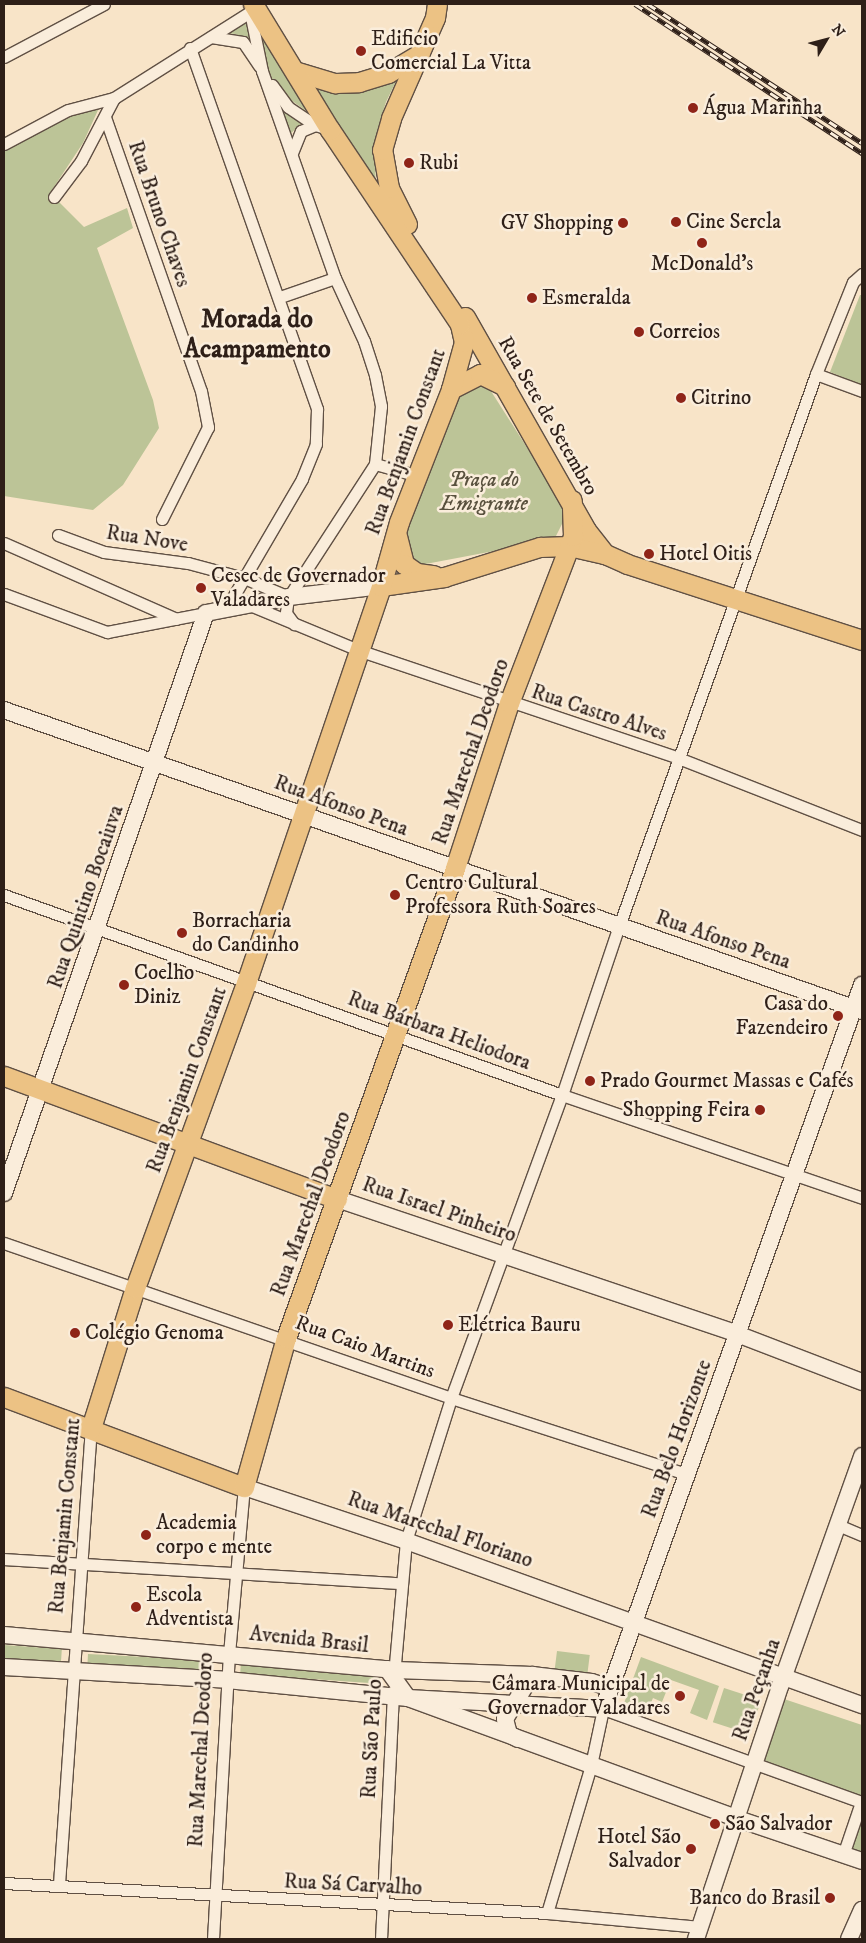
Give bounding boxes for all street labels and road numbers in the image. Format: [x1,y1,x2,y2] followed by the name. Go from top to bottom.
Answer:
[122,138,196,290] street label: Rua Bruno Chaves
[492,332,604,500] street label: Rua Sete de Setembro
[361,345,451,539] street label: Rua Benjamin Constant
[104,520,190,558] street label: Rua Nove
[427,656,515,848] street label: Rua Marechal Deodoro
[528,679,670,747] street label: Rua Castro Alves
[270,770,412,842] street label: Rua Afonso Pena
[43,802,129,992] street label: Rua Quintino Bocaiuva
[652,905,794,975] street label: Rua Afonso Pena
[142,983,232,1177] street label: Rua Benjamin Constant
[344,986,534,1076] street label: Rua Bárbara Heliodora
[266,1108,356,1300] street label: Rua Marechal Deodoro
[359,1172,519,1248] street label: Rua Israel Pinheiro
[292,1310,438,1384] street label: Rua Caio Martins
[637,1356,717,1522] street label: Rua Belo Horizonte
[44,1417,86,1615] street label: Rua Benjamin Constant
[344,1486,536,1574] street label: Rua Marechal Floriano
[248,1621,370,1659] street label: Avenida Brasil
[728,1635,786,1745] street label: Rua Peçanha
[183,1652,219,1848] street label: Rua Marechal Deodoro
[356,1678,388,1800] street label: Rua São Paulo
[283,1869,423,1901] street label: Rua Sá Carvalho

